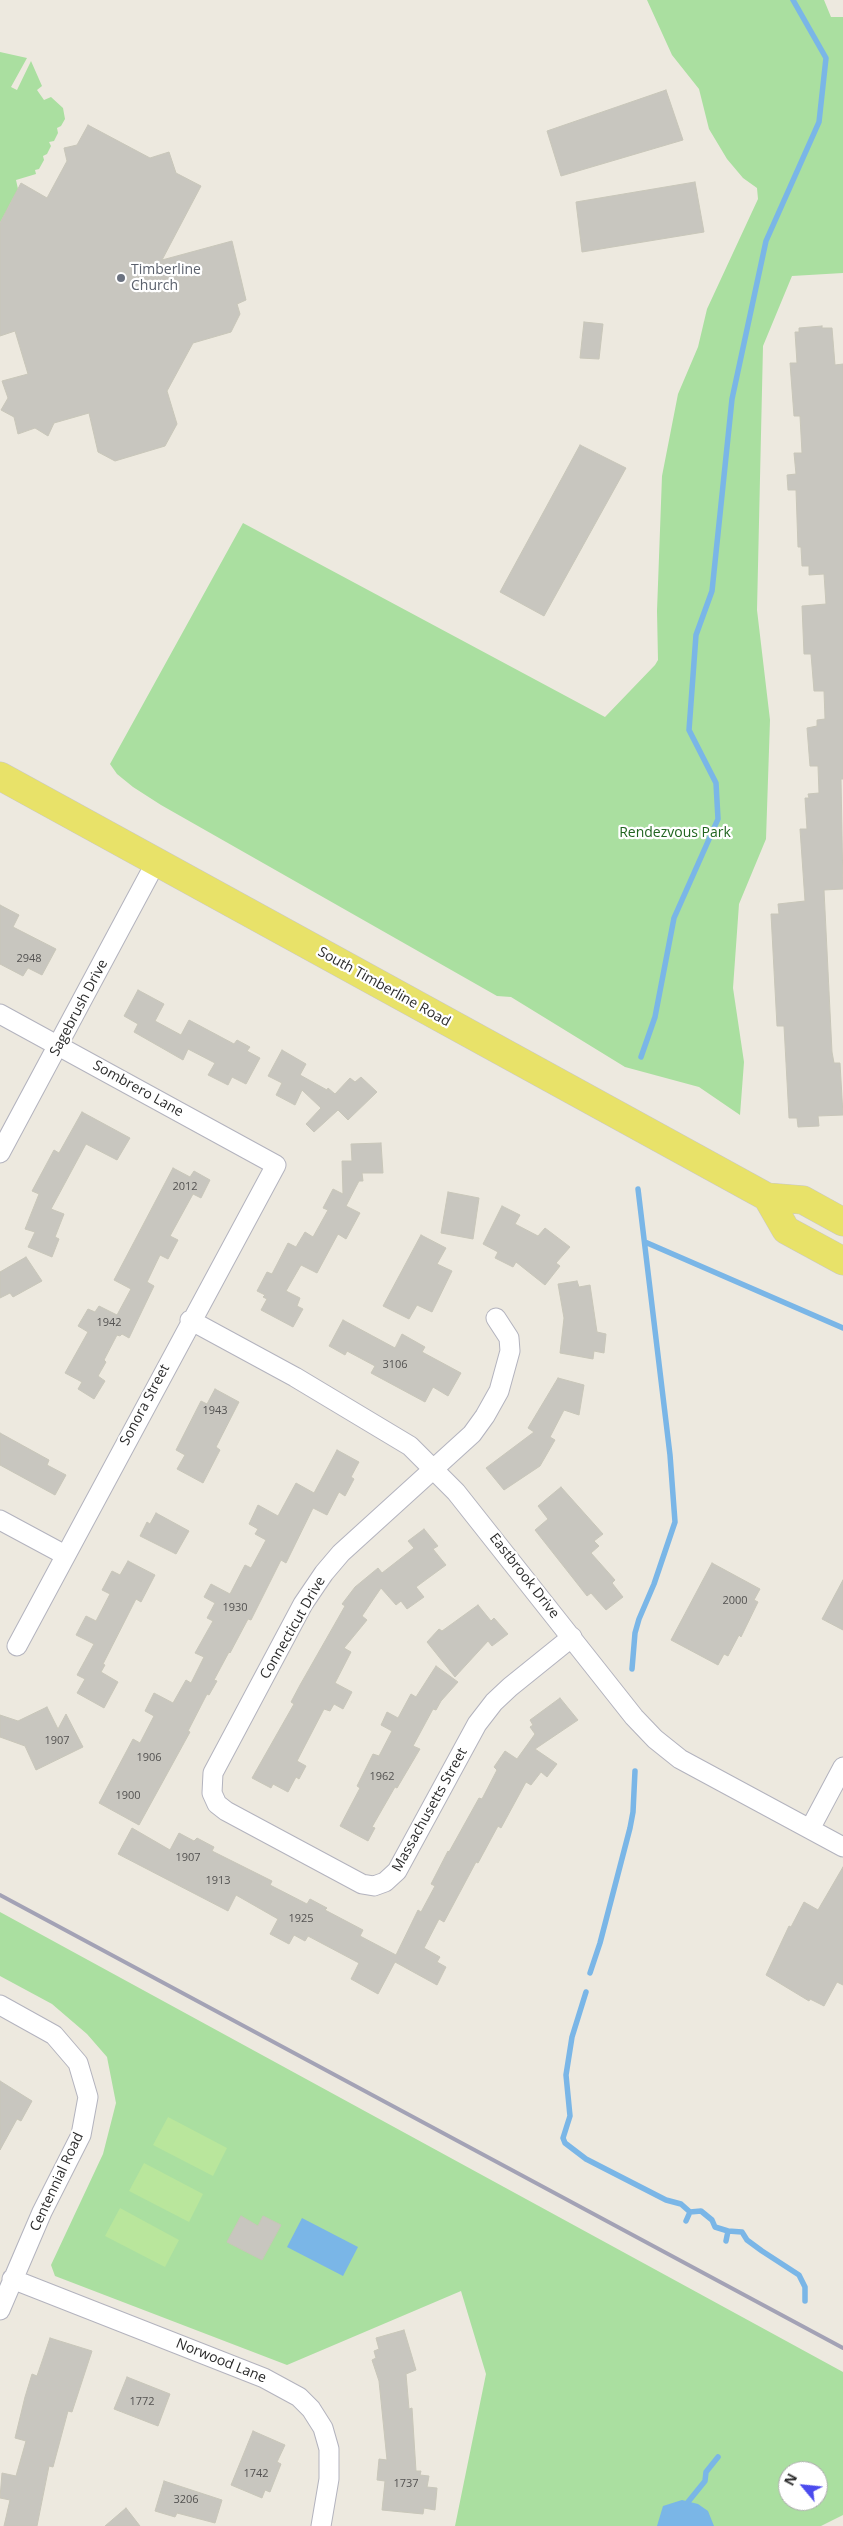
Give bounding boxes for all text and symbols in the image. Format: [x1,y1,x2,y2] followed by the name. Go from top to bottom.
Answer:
[131,262,201,294] place label: Timberline Church
[115,272,127,284] marker: Timberline Church
[619,825,731,841] park label: Rendezvous Park
[315,944,453,1030] street label: South Timberline Road
[16,952,42,966] house number: 2948
[46,957,112,1059] street label: Sagebrush Drive
[90,1057,186,1121] street label: Sombrero Lane
[172,1180,198,1194] house number: 2012
[96,1316,122,1330] house number: 1942
[382,1358,408,1372] house number: 3106
[117,1362,173,1448] street label: Sonora Street
[202,1404,228,1418] house number: 1943
[485,1530,563,1622] street label: Eastbrook Drive
[257,1574,329,1682] street label: Connecticut Drive
[722,1594,748,1608] house number: 2000
[222,1601,248,1615] house number: 1930
[44,1734,70,1748] house number: 1907
[389,1745,471,1875] street label: Massachusetts Street
[136,1751,162,1765] house number: 1906
[369,1770,395,1784] house number: 1962
[115,1789,141,1803] house number: 1900
[175,1851,201,1865] house number: 1907
[205,1874,231,1888] house number: 1913
[288,1912,314,1926] house number: 1925
[27,2130,87,2234] street label: Centennial Road
[173,2335,269,2387] street label: Norwood Lane
[129,2395,155,2409] house number: 1772
[778,2461,828,2511] north arrow
[243,2467,269,2481] house number: 1742
[779,2470,801,2489] text: N
[393,2477,419,2491] house number: 1737
[173,2493,199,2507] house number: 3206

